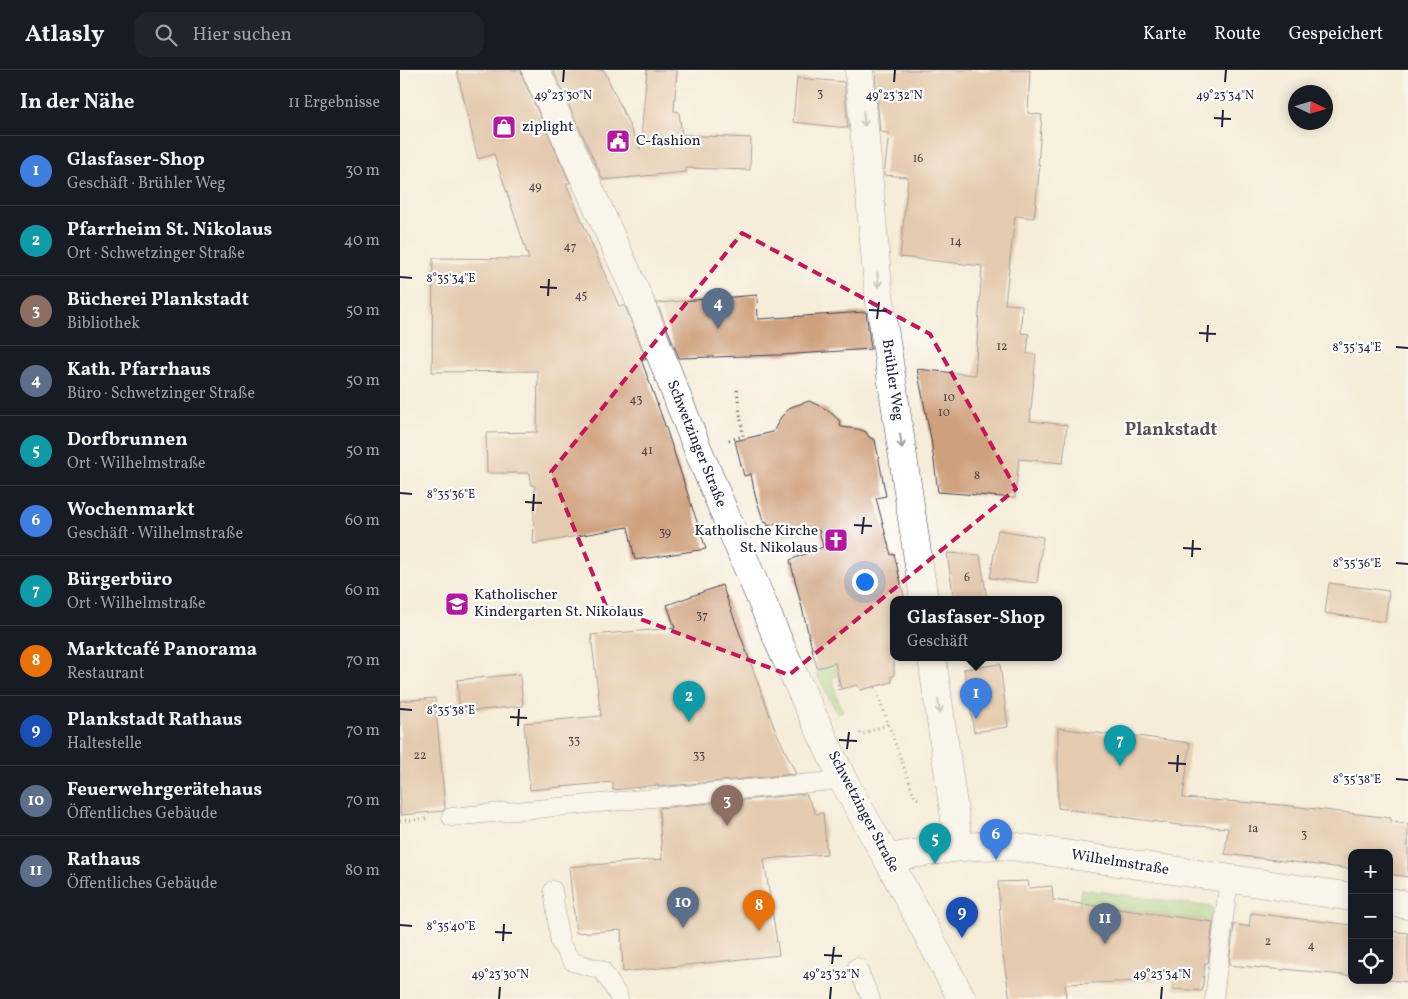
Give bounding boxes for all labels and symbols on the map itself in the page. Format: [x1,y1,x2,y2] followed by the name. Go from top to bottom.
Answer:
[1288,85,1333,130] north arrow
[817,86,823,102] house number: 3
[534,88,592,104] text: 49°23'30"N
[865,88,923,104] text: 49°23'32"N
[1196,88,1254,104] text: 49°23'34"N
[859,110,869,126] one-way arrow
[491,114,517,140] shop icon: ziplight
[522,117,573,138] place label: ziplight
[605,128,631,154] public building icon: C-fashion
[636,131,701,152] place label: C-fashion
[913,151,923,167] house number: 16
[528,179,542,195] house number: 49
[950,234,962,250] house number: 14
[564,239,577,255] house number: 47
[426,271,476,287] text: 8°35'34"E
[873,272,883,288] one-way arrow
[575,288,588,304] house number: 45
[702,288,734,329] pin: 4
[876,338,908,422] street label: Brühler Weg
[996,339,1008,355] house number: 12
[1332,340,1382,356] text: 8°35'34"E
[661,377,731,511] street label: Schwetzinger Straße
[943,390,955,406] house number: 10
[630,392,642,408] house number: 43
[938,405,950,421] house number: 10
[1125,418,1218,443] district label: Plankstadt
[896,433,906,449] one-way arrow
[641,443,653,459] house number: 41
[974,468,980,484] house number: 8
[427,487,475,503] text: 8°35'36"E
[694,521,818,559] place label: Katholische Kirche St. Nikolaus
[659,525,671,541] house number: 39
[823,527,849,553] church icon: Katholische Kirche St. Nikolaus
[1333,556,1381,572] text: 8°35'36"E
[852,569,878,595] your location
[964,570,970,586] house number: 6
[474,585,643,623] place label: Katholischer Kindergarten St. Nikolaus
[444,591,470,617] school or university icon: Katholischer Kindergarten St. Nikolaus
[696,608,708,624] house number: 37
[960,678,992,719] pin: 1
[673,681,705,722] pin: 2
[934,698,944,714] one-way arrow
[427,703,475,719] text: 8°35'38"E
[1104,725,1136,766] pin: 7
[568,733,580,749] house number: 33
[822,747,904,877] street label: Schwetzinger Straße
[414,748,426,764] house number: 22
[693,748,705,764] house number: 33
[1333,772,1381,788] text: 8°35'38"E
[711,785,743,826] pin: 3
[980,819,1012,860] pin: 6
[1248,821,1258,837] house number: 1a
[919,823,951,864] pin: 5
[1301,827,1307,843] house number: 3
[1069,845,1171,881] street label: Wilhelmstraße
[667,887,699,928] pin: 10
[743,890,775,931] pin: 8
[946,897,978,938] pin: 9
[1089,903,1121,944] pin: 11
[426,919,476,935] text: 8°35'40"E
[1265,934,1271,950] house number: 2
[1307,938,1315,954] house number: 4
[471,967,529,983] text: 49°23'30"N
[802,967,860,983] text: 49°23'32"N
[1133,967,1191,983] text: 49°23'34"N

